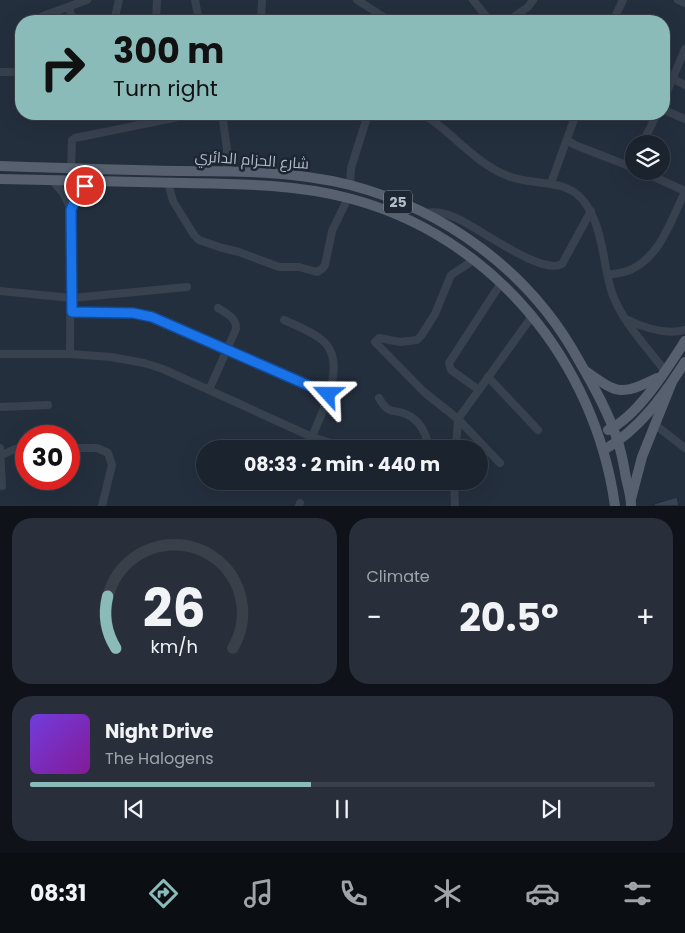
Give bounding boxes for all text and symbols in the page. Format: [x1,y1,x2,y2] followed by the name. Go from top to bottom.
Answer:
[113,26,224,75] text: 300 m
[30,35,95,100] icon: right
[113,73,218,104] text: Turn right
[625,135,670,180] map controls
[625,135,670,180] button: layers
[194,145,310,176] street label: شارع الحزام الدائري
[64,165,106,207] pin
[71,172,99,200] icon: arrive
[384,190,412,213] road number: 25
[301,367,353,419] position arrow
[15,425,80,490] speed limit sign: 30
[244,451,440,478] text: 08:33 · 2 min · 440 m
[367,565,430,588] text: Climate
[143,572,206,645] text: 26
[459,591,559,644] text: 20.5°
[367,598,382,637] text: −
[636,598,655,637] text: +
[150,634,198,659] text: km/h
[105,718,214,745] text: Night Drive
[105,747,213,770] text: The Halogens
[120,795,148,823] icon: previous
[328,795,356,823] icon: pause
[537,795,565,823] icon: next
[146,876,181,911] icon: directions
[241,876,276,911] icon: music
[336,876,371,911] icon: phone
[430,876,465,911] icon: climate
[525,876,560,911] icon: car
[620,876,655,911] icon: filters
[30,878,86,909] text: 08:31

